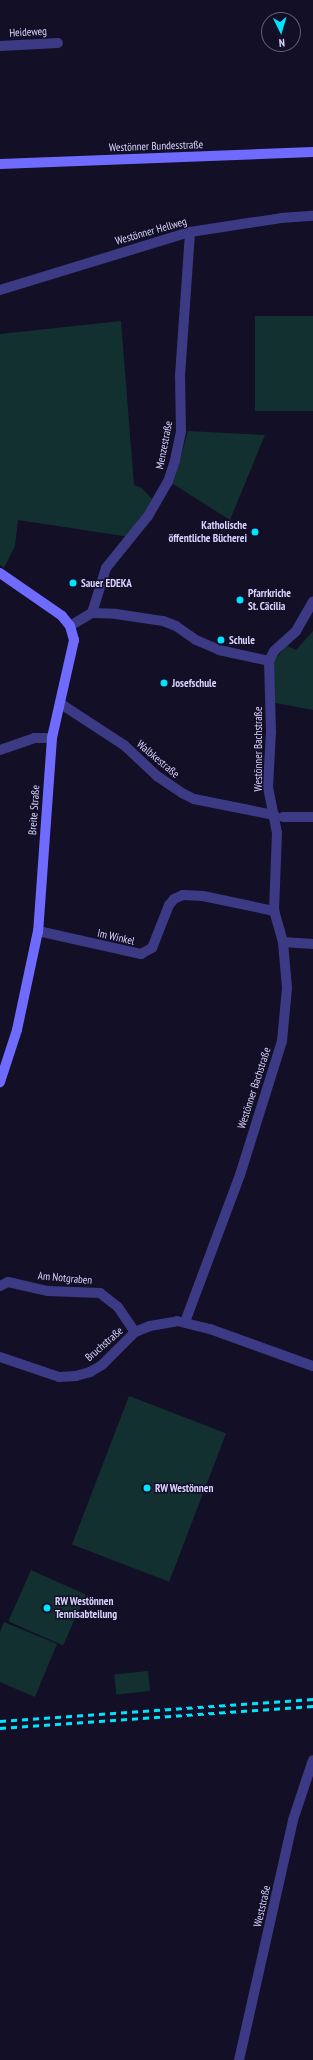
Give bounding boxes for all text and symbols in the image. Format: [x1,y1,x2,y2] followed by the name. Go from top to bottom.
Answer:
[261,12,301,52] north arrow
[9,24,47,40] street label: Heideweg
[278,36,286,50] text: N
[109,138,203,154] street label: Westönner Bundesstraße
[114,215,188,247] street label: Westönner Hellweg
[153,420,175,470] street label: Menzestraße
[168,519,247,545] place label: Katholische öffentliche Bücherei
[250,527,260,537] marker: Katholische öffentliche Bücherei
[81,576,132,590] place label: Sauer EDEKA
[68,578,78,588] marker: Sauer EDEKA
[248,587,291,613] place label: Pfarrkriche St. Cäcilia
[235,595,245,605] marker: Pfarrkriche St. Cäcilia
[229,633,255,647] place label: Schule
[216,635,226,645] marker: Schule
[172,676,216,690] place label: Josefschule
[159,678,169,688] marker: Josefschule
[251,707,265,791] street label: Westönner Bachstraße
[134,737,182,781] street label: Walbkestraße
[26,785,42,835] street label: Breite Straße
[96,926,136,948] street label: Im Winkel
[235,1046,273,1130] street label: Westönner Bachstraße
[37,1269,93,1287] street label: Am Notgraben
[82,1324,126,1364] street label: Bruchstraße
[155,1481,214,1495] place label: RW Westönnen
[142,1483,152,1493] marker: RW Westönnen
[55,1595,117,1621] place label: RW Westönnen Tennisabteilung
[42,1603,52,1613] marker: RW Westönnen Tennisabteilung
[251,1884,273,1928] street label: Weststraße

